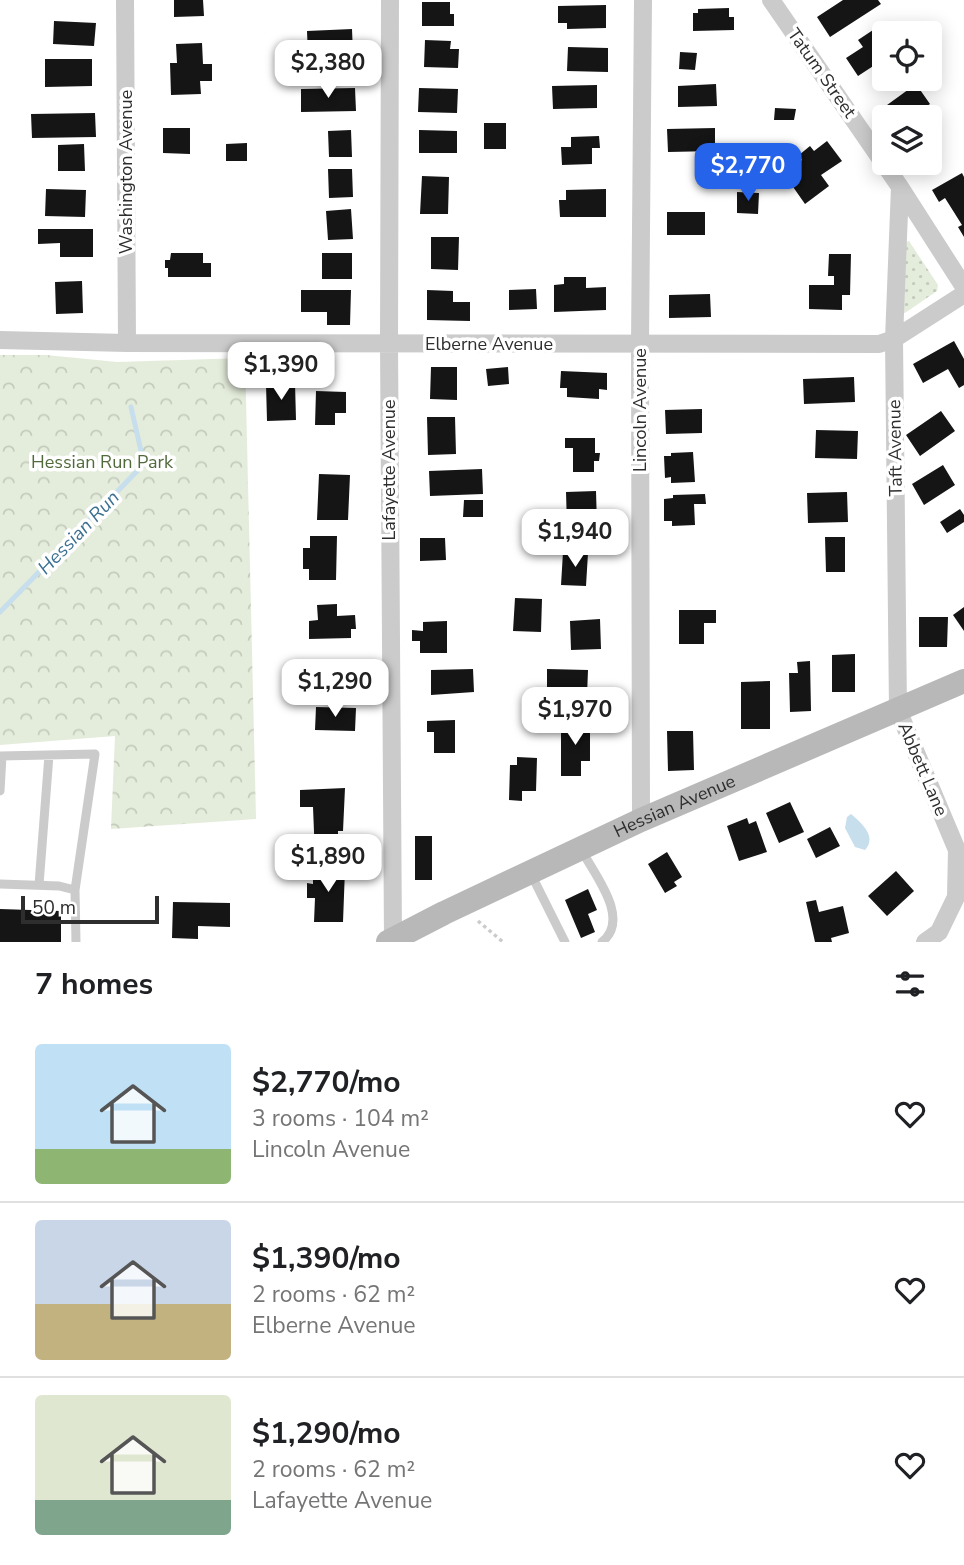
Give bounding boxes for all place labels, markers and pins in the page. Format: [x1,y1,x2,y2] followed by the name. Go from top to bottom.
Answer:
[271,41,385,100] pin: $2,380
[691,144,805,203] pin: $2,770
[224,342,338,402] pin: $1,390
[518,510,632,569] pin: $1,940
[278,660,392,719] pin: $1,290
[518,688,632,747] pin: $1,970
[271,834,385,894] pin: $1,890

